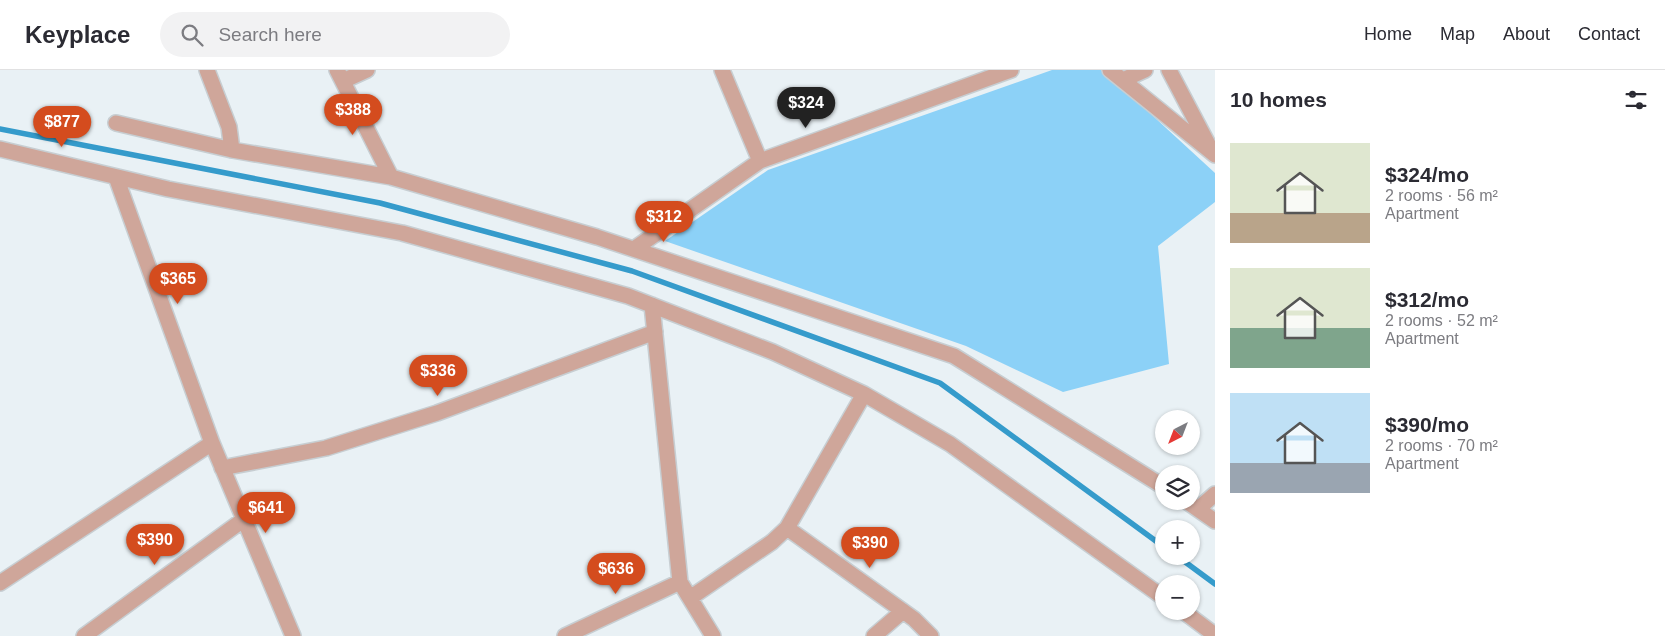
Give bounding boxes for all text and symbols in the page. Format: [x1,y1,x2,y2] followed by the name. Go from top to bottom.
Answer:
[160,12,510,57] search box
[25,21,130,48] text: Keyplace
[178,21,206,49] icon: search
[218,24,322,45] text: Search here
[1364,24,1412,44] text: Home
[1440,24,1475,44] text: Map
[1503,24,1550,44] text: About
[1578,24,1640,44] text: Contact
[1622,86,1650,114] icon: filters
[776,87,836,129] pin: $324
[1230,88,1327,111] text: 10 homes
[323,93,383,136] pin: $388
[788,94,824,111] text: $324
[335,101,371,118] text: $388
[32,106,92,148] pin: $877
[44,113,80,130] text: $877
[1270,163,1330,223] icon: home
[1385,163,1469,186] text: $324/mo
[1385,187,1498,204] text: 2 rooms · 56 m²
[634,200,694,243] pin: $312
[1385,205,1459,222] text: Apartment
[646,208,682,225] text: $312
[148,262,208,305] pin: $365
[160,270,196,287] text: $365
[1270,288,1330,348] icon: home
[1385,288,1469,311] text: $312/mo
[1385,312,1498,329] text: 2 rooms · 52 m²
[1385,330,1459,347] text: Apartment
[408,354,468,397] pin: $336
[420,362,456,379] text: $336
[1155,410,1200,455] north arrow
[1155,410,1200,620] map controls
[1270,413,1330,473] icon: home
[1385,413,1469,436] text: $390/mo
[1385,437,1498,454] text: 2 rooms · 70 m²
[1385,455,1459,472] text: Apartment
[1155,465,1200,510] button: layers
[236,492,296,534] pin: $641
[248,499,284,516] text: $641
[1155,520,1200,565] button: +
[125,524,185,566] pin: $390
[840,526,900,569] pin: $390
[137,531,173,548] text: $390
[852,534,888,551] text: $390
[586,552,646,595] pin: $636
[598,560,634,577] text: $636
[1155,575,1200,620] button: −

